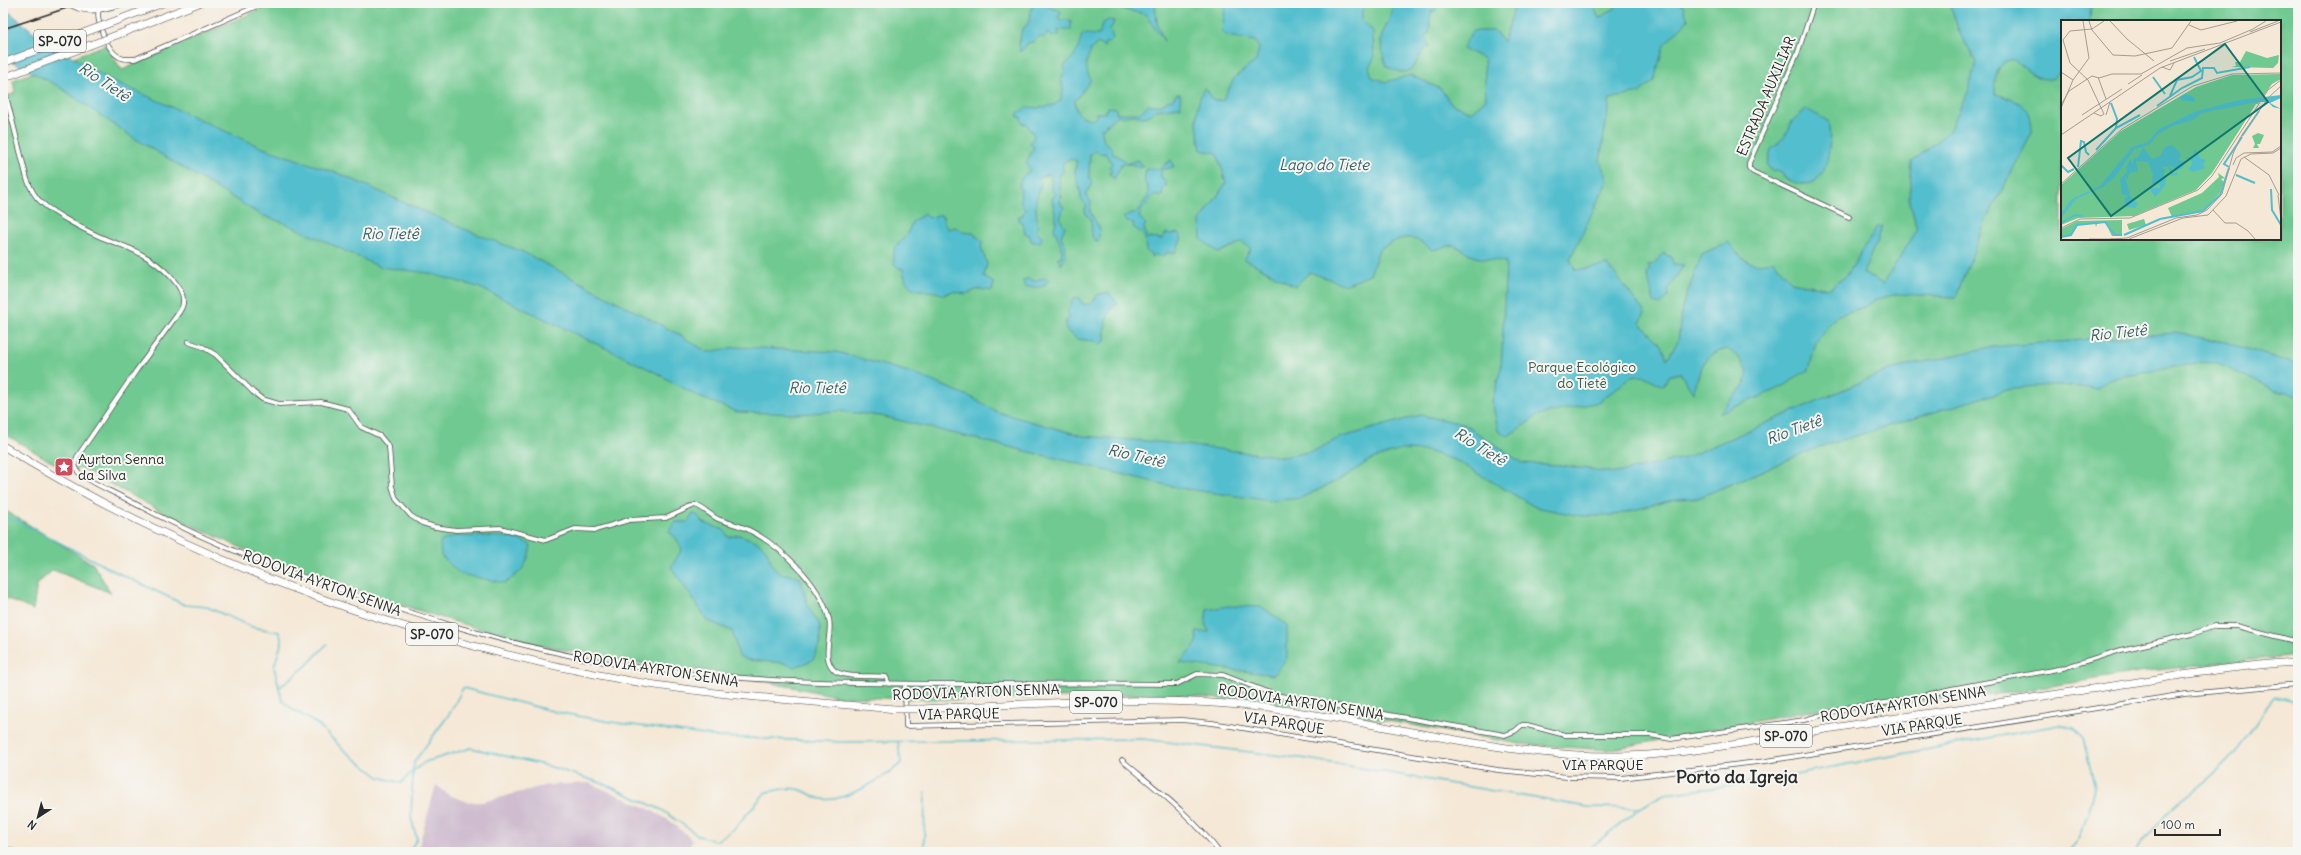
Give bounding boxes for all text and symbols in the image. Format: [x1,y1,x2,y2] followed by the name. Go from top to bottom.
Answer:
[2061,20,2281,240] inset map
[34,30,86,52] road number: SP-070
[1733,33,1799,159] street label: ESTRADA AUXILIAR
[75,58,135,107] water label: Rio Tietê
[1279,155,1370,174] water label: Lago do Tiete
[361,224,420,243] water label: Rio Tietê
[2089,320,2149,345] water label: Rio Tietê
[1528,358,1636,392] park label: Parque Ecológico do Tietê
[788,378,847,397] water label: Rio Tietê
[1764,410,1826,448] water label: Rio Tietê
[1451,423,1511,471] water label: Rio Tietê
[1106,440,1168,472] water label: Rio Tietê
[78,450,164,484] place label: Ayrton Senna da Silva
[53,456,75,478] place icon: Ayrton Senna da Silva
[240,546,404,620] street label: RODOVIA AYRTON SENNA
[406,623,458,645] road number: SP-070
[572,647,740,691] street label: RODOVIA AYRTON SENNA
[892,680,1060,704] street label: RODOVIA AYRTON SENNA
[1217,680,1385,724] street label: RODOVIA AYRTON SENNA
[1819,682,1987,726] street label: RODOVIA AYRTON SENNA
[1070,691,1122,713] road number: SP-070
[918,704,1000,724] street label: VIA PARQUE
[1242,708,1326,738] street label: VIA PARQUE
[1880,710,1964,740] street label: VIA PARQUE
[1760,725,1812,747] road number: SP-070
[1562,756,1644,774] street label: VIA PARQUE
[1676,765,1798,788] district label: Porto da Igreja
[18,797,58,837] north arrow
[2155,811,2220,837] scale bar
[25,817,39,833] text: N
[2161,817,2195,832] text: 100 m

